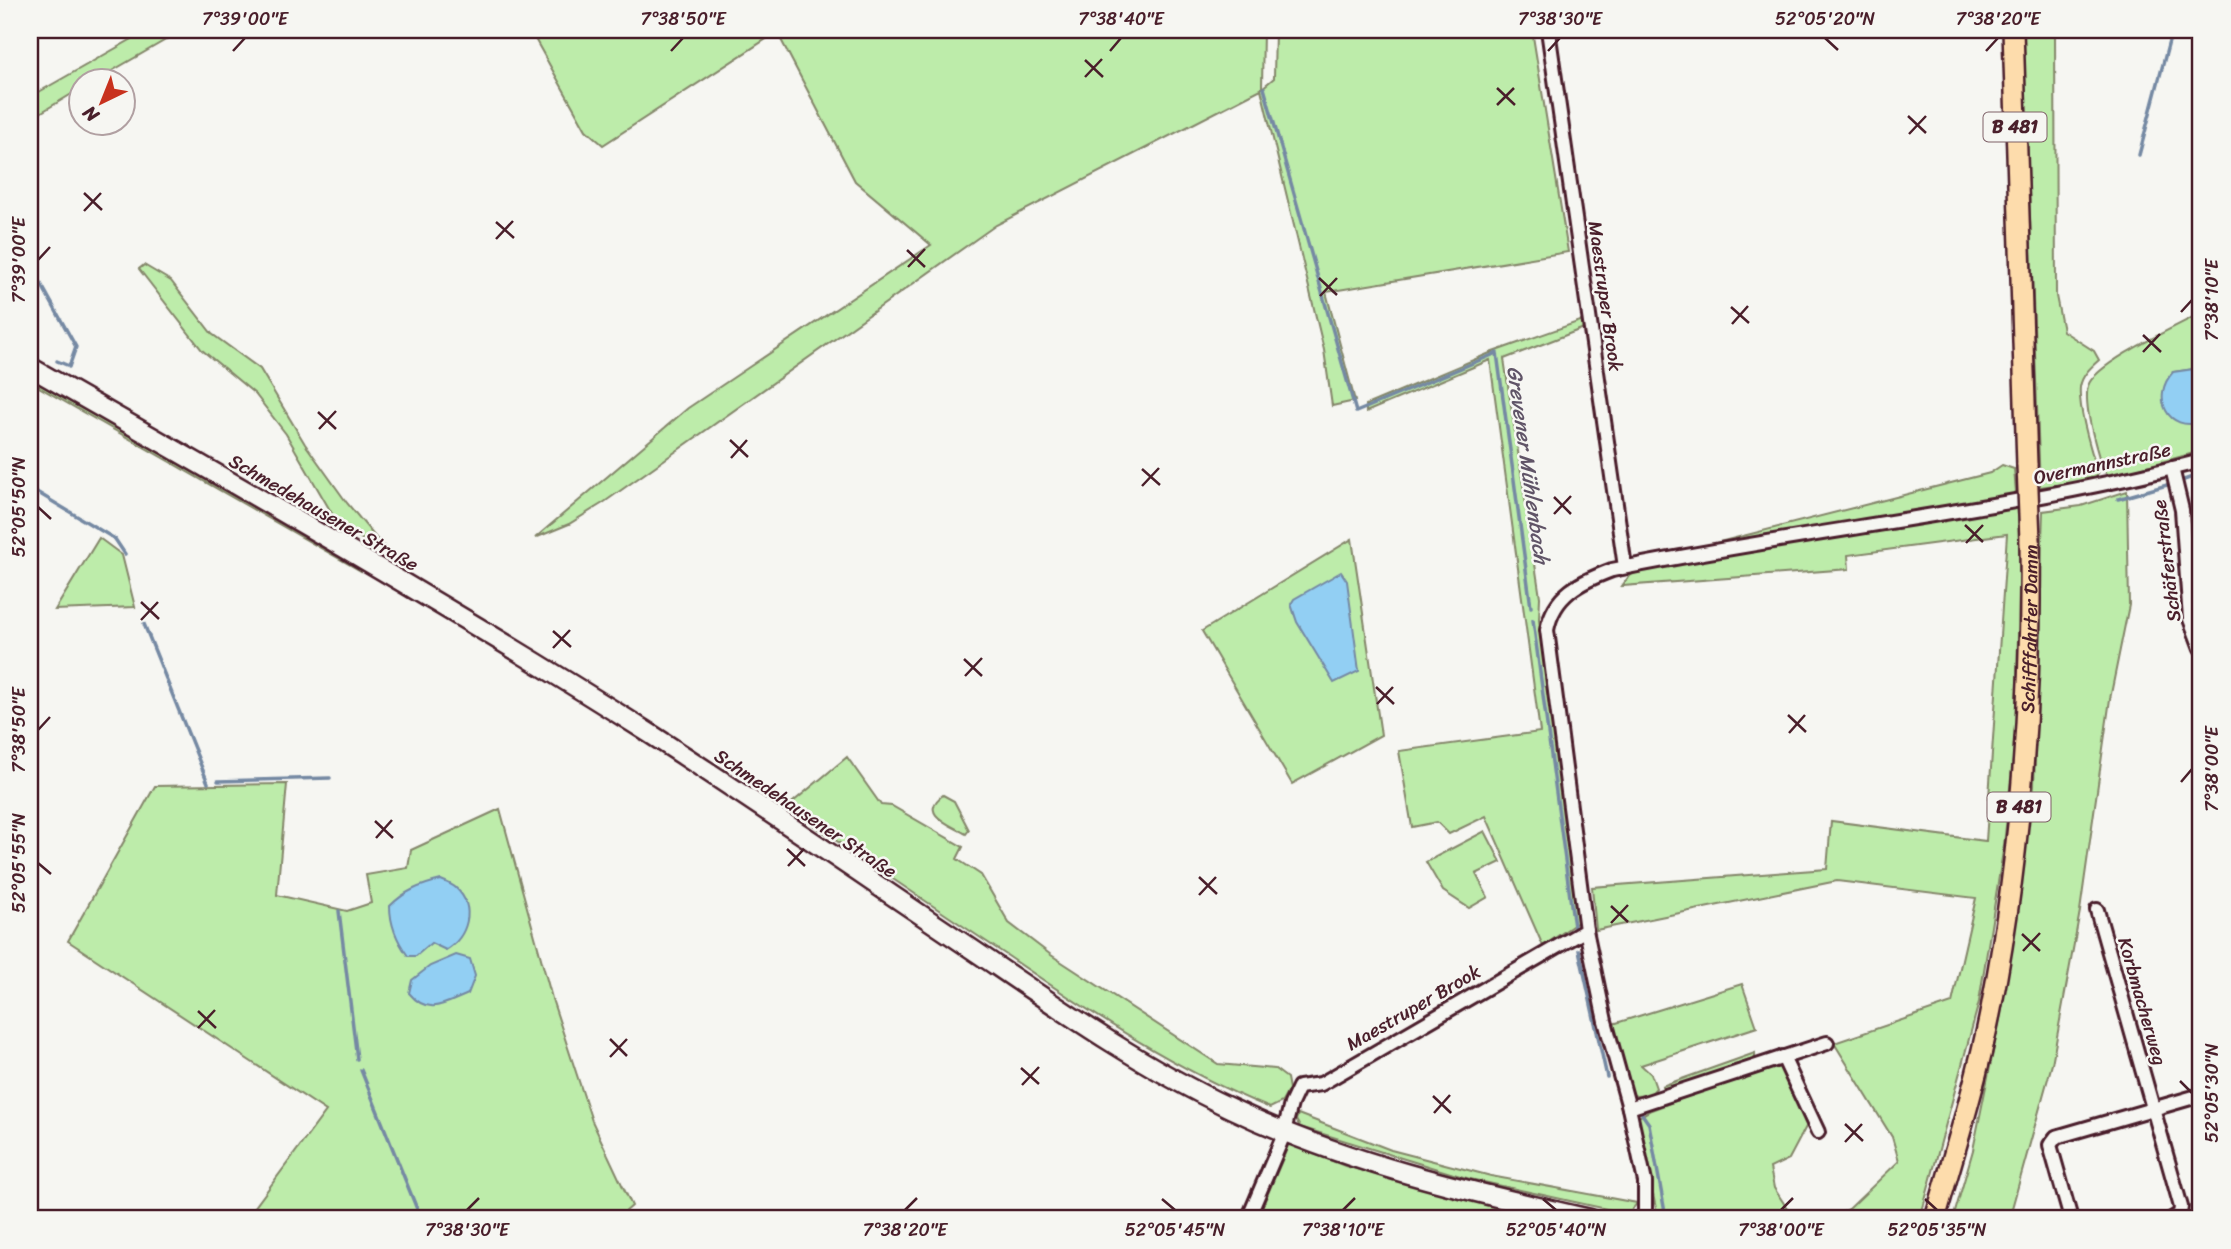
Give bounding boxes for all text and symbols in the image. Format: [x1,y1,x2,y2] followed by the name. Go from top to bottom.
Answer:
[202,3,289,35] text: 7°39'00"E
[640,3,727,35] text: 7°38'50"E
[1078,3,1165,35] text: 7°38'40"E
[1518,3,1603,35] text: 7°38'30"E
[1775,3,1875,35] text: 52°05'20"N
[1956,3,2041,35] text: 7°38'20"E
[66,66,136,136] north arrow
[74,97,108,131] text: N
[1983,112,2046,142] road number: B 481
[3,216,35,303] text: 7°39'00"E
[1579,219,1632,374] street label: Maestruper Brook
[2196,258,2228,341] text: 7°38'10"E
[1495,364,1561,568] water label: Grevener Mühlenbach
[2030,433,2174,494] street label: Overmannstraße
[223,444,425,581] street label: Schmedehausener Straße
[3,456,35,557] text: 52°05'50"N
[2143,498,2190,624] street label: Schäferstraße
[2011,544,2047,714] street label: Schifffahrter Damm
[3,686,35,773] text: 7°38'50"E
[2196,725,2228,812] text: 7°38'00"E
[708,740,904,887] street label: Schmedehausener Straße
[1988,792,2050,822] road number: B 481
[3,812,35,913] text: 52°05'55"N
[2108,933,2177,1070] street label: Korbmacherweg
[1339,955,1488,1060] street label: Maestruper Brook
[2196,1043,2228,1143] text: 52°05'30"N
[425,1214,510,1246] text: 7°38'30"E
[863,1214,948,1246] text: 7°38'20"E
[1125,1214,1226,1246] text: 52°05'45"N
[1302,1214,1385,1246] text: 7°38'10"E
[1506,1214,1607,1246] text: 52°05'40"N
[1738,1214,1825,1246] text: 7°38'00"E
[1888,1214,1987,1246] text: 52°05'35"N

